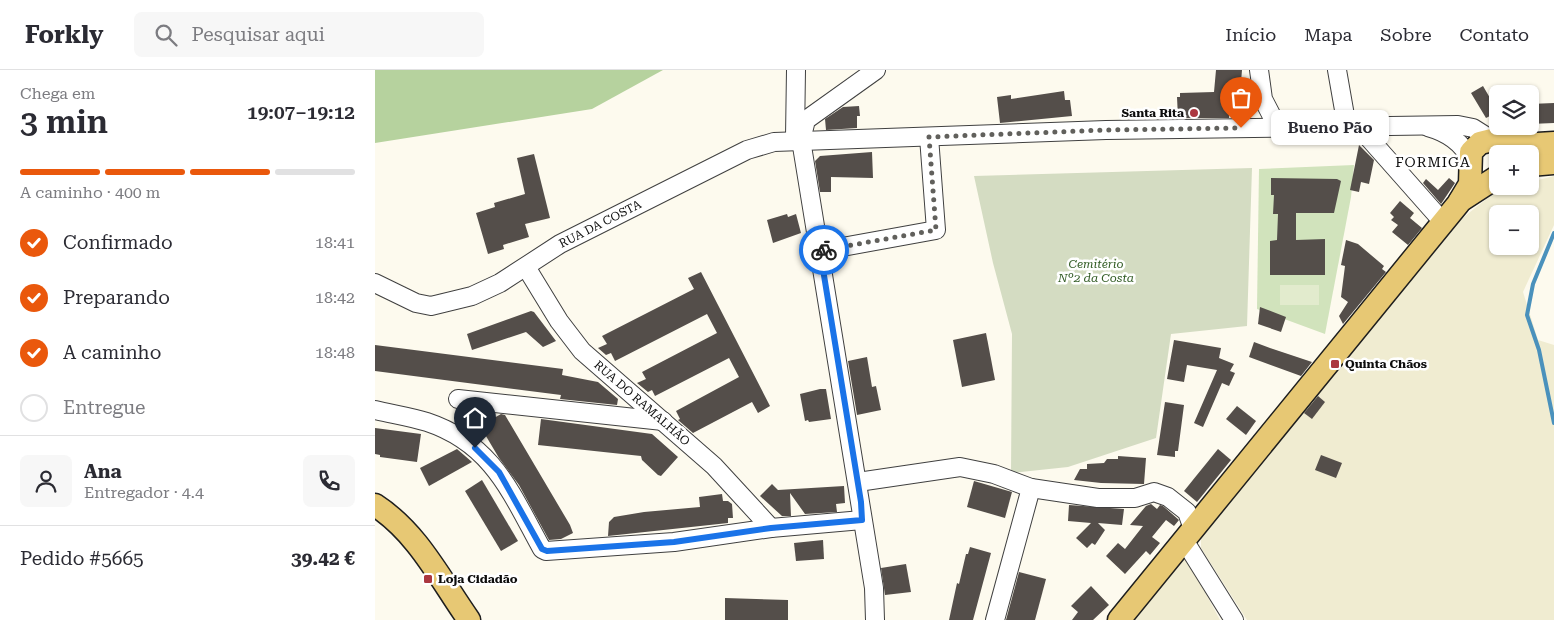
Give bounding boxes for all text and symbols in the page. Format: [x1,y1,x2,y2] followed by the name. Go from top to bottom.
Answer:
[134,12,484,57] search box
[25,21,104,49] text: Forkly
[152,21,180,49] icon: search
[192,23,325,46] text: Pesquisar aqui
[1225,24,1276,45] text: Início
[1304,24,1352,45] text: Mapa
[1380,24,1432,45] text: Sobre
[1460,24,1529,45] text: Contato
[1220,77,1262,128] pin
[20,84,95,103] text: Chega em
[1227,84,1255,112] icon: bag
[1489,85,1539,255] map controls
[1489,85,1539,135] button: layers
[247,101,355,124] text: 19:07–19:12
[20,103,108,141] text: 3 min
[1121,106,1184,120] place label: Santa Rita
[1188,107,1200,119] marker: Santa Rita
[1271,110,1389,146] callout: Bueno Pão
[1287,118,1373,137] text: Bueno Pão
[1489,145,1539,195] button: +
[1395,154,1471,170] district label: FORMIGA
[20,183,160,202] text: A caminho · 400 m
[556,197,644,251] street label: RUA DA COSTA
[1489,205,1539,255] button: −
[799,225,849,275] courier
[20,229,48,257] icon: check
[63,231,173,254] text: Confirmado
[315,233,355,252] text: 18:41
[810,236,838,264] icon: bike
[1057,257,1134,285] park label: Cemitério Nº2 da Costa
[20,284,48,312] icon: check
[63,286,170,309] text: Preparando
[315,288,355,307] text: 18:42
[20,339,48,367] icon: check
[63,341,161,364] text: A caminho
[315,343,355,362] text: 18:48
[1345,357,1427,371] place label: Quinta Chãos
[591,358,693,448] street label: RUA DO RAMALHÃO
[1329,358,1341,370] marker: Quinta Chãos
[63,396,146,419] text: Entregue
[454,397,496,448] pin
[461,404,489,432] icon: home
[20,455,72,507] button: person
[303,455,355,507] button: phone
[84,460,122,483] text: Ana
[84,483,204,502] text: Entregador · 4.4
[20,547,144,570] text: Pedido #5665
[291,547,355,570] text: 39.42 €
[438,572,518,586] place label: Loja Cidadão
[422,573,434,585] marker: Loja Cidadão

